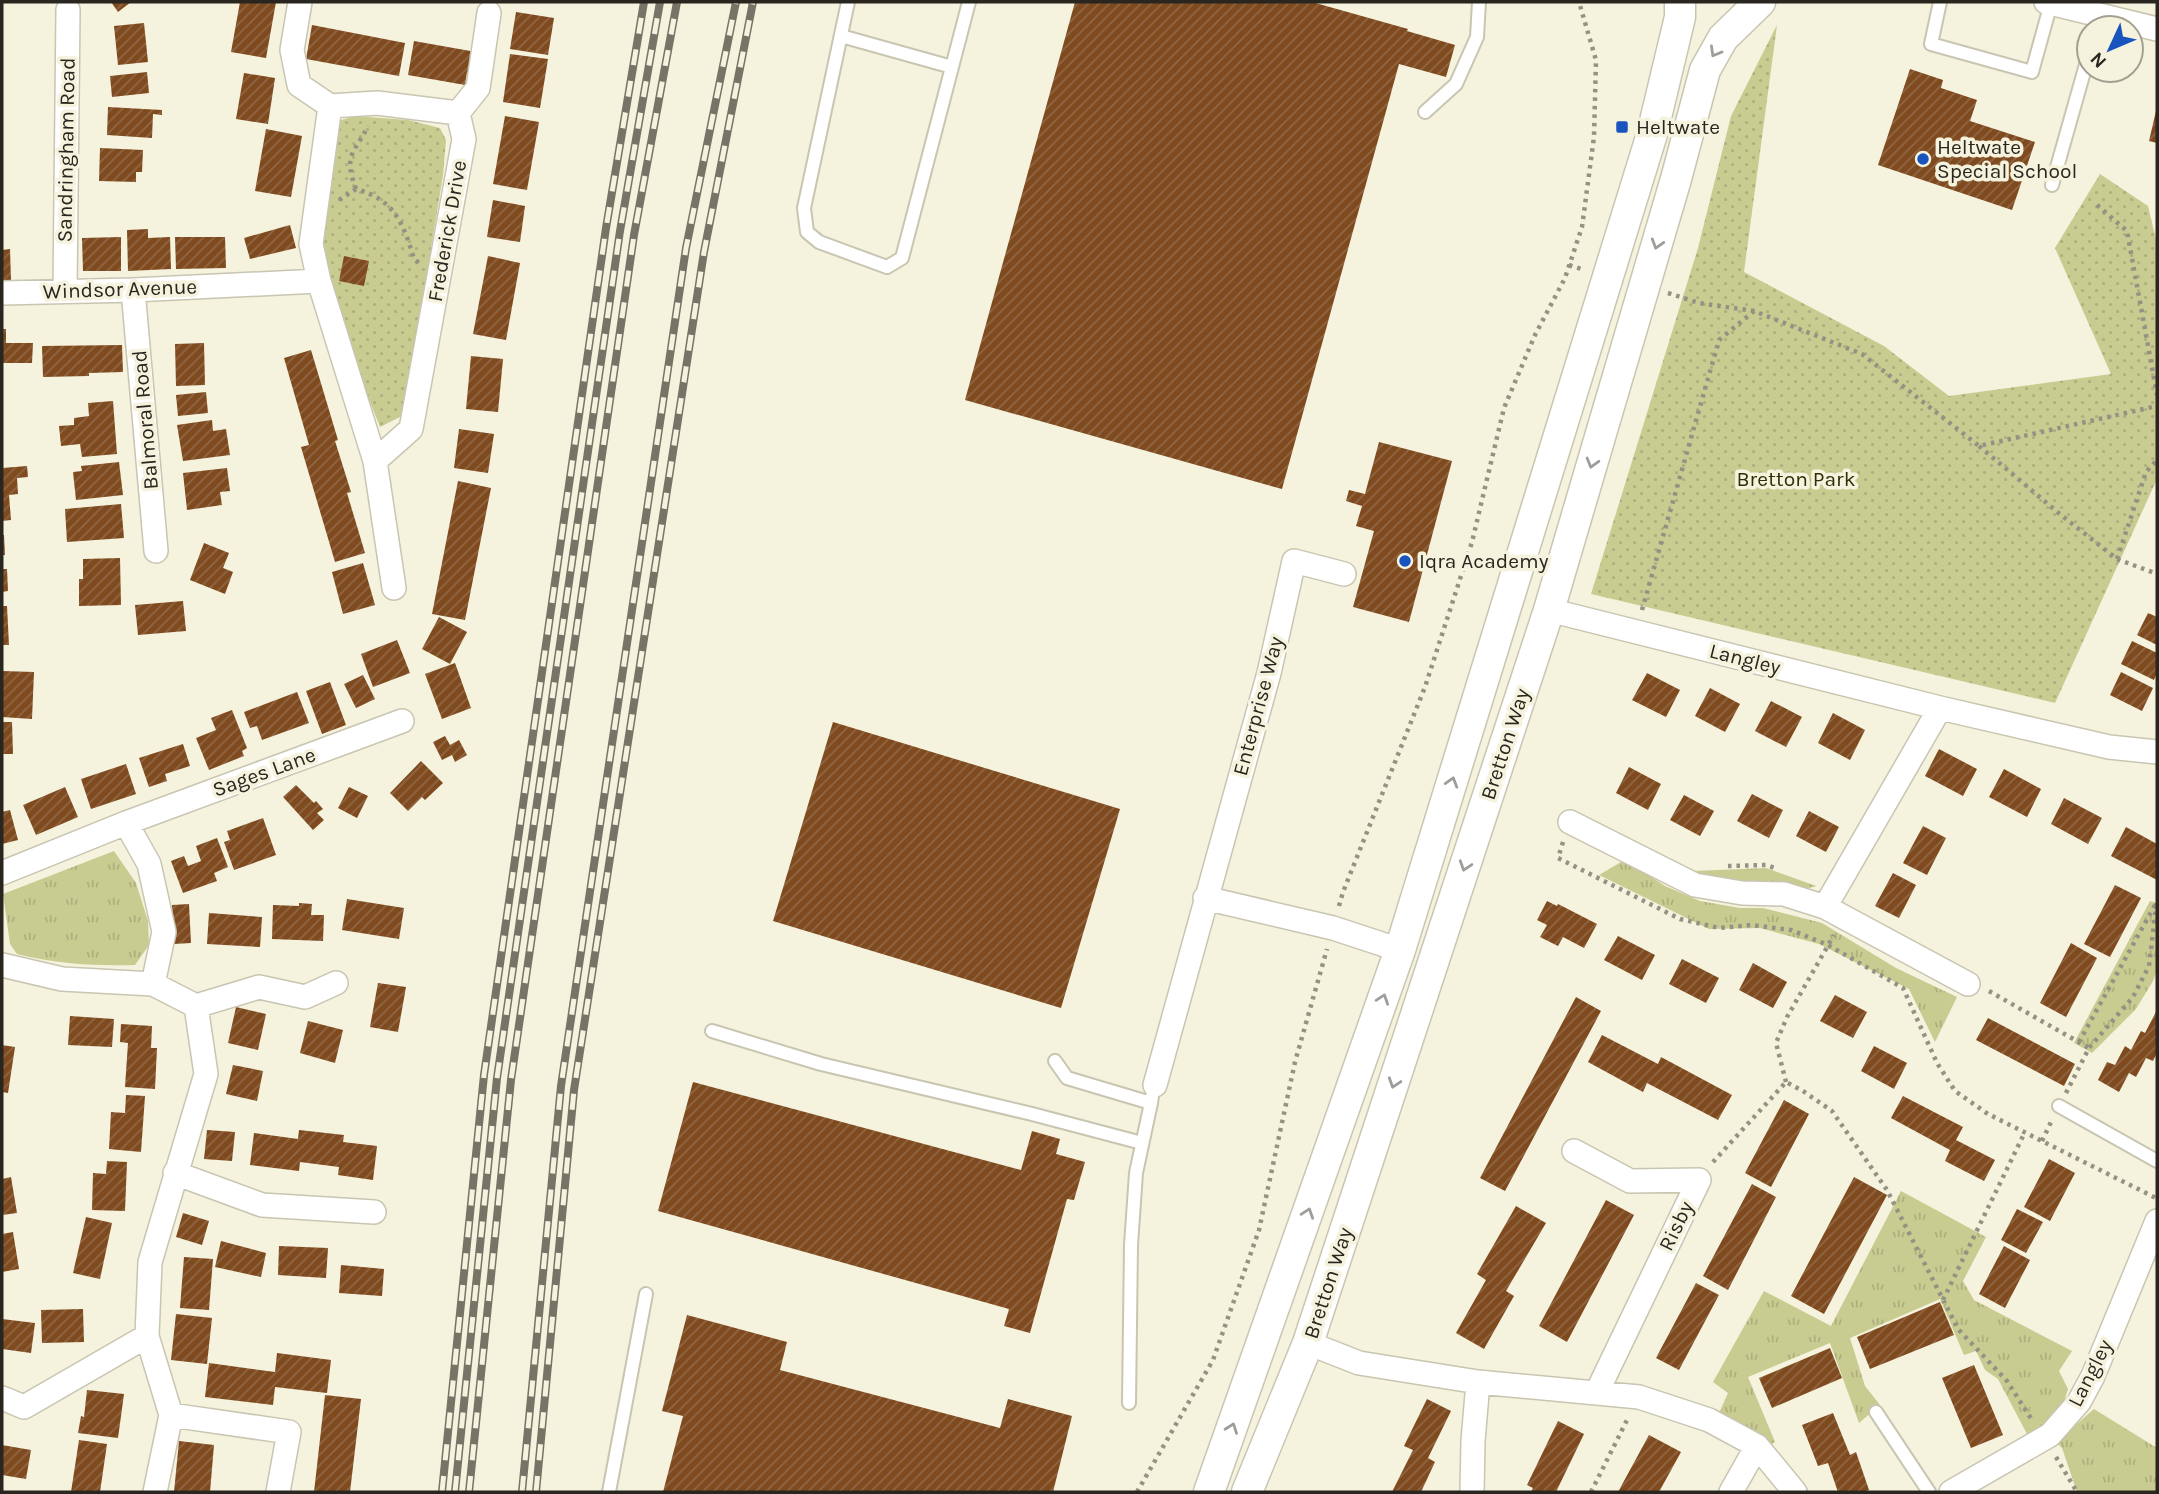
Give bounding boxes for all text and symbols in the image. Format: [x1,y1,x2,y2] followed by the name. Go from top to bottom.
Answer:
[2075,14,2145,84] north arrow
[1710,45,1723,58] one-way arrow
[2086,48,2111,73] text: N
[52,57,80,243] street label: Sandringham Road
[1636,115,1720,139] place label: Heltwate
[1614,119,1630,135] marker: Heltwate
[1937,135,2077,183] place label: Heltwate Special School
[1915,151,1931,167] marker: Heltwate Special School
[423,158,471,304] street label: Frederick Drive
[1650,238,1665,250] one-way arrow
[42,274,198,304] street label: Windsor Avenue
[127,349,163,491] street label: Balmoral Road
[1586,456,1601,468] one-way arrow
[1737,467,1856,491] park label: Bretton Park
[1419,549,1549,573] place label: Iqra Academy
[1397,553,1413,569] marker: Iqra Academy
[1228,634,1288,778] street label: Enterprise Way
[1707,639,1783,679] street label: Langley
[1476,685,1534,803] street label: Bretton Way
[209,742,319,802] street label: Sages Lane
[1444,776,1459,788] one-way arrow
[1459,860,1473,872] one-way arrow
[1375,993,1389,1005] one-way arrow
[1388,1076,1402,1088] one-way arrow
[1654,1197,1698,1255] street label: Risby
[1300,1208,1314,1220] one-way arrow
[1299,1224,1357,1342] street label: Bretton Way
[2063,1335,2117,1411] street label: Langley
[1224,1422,1238,1434] one-way arrow

